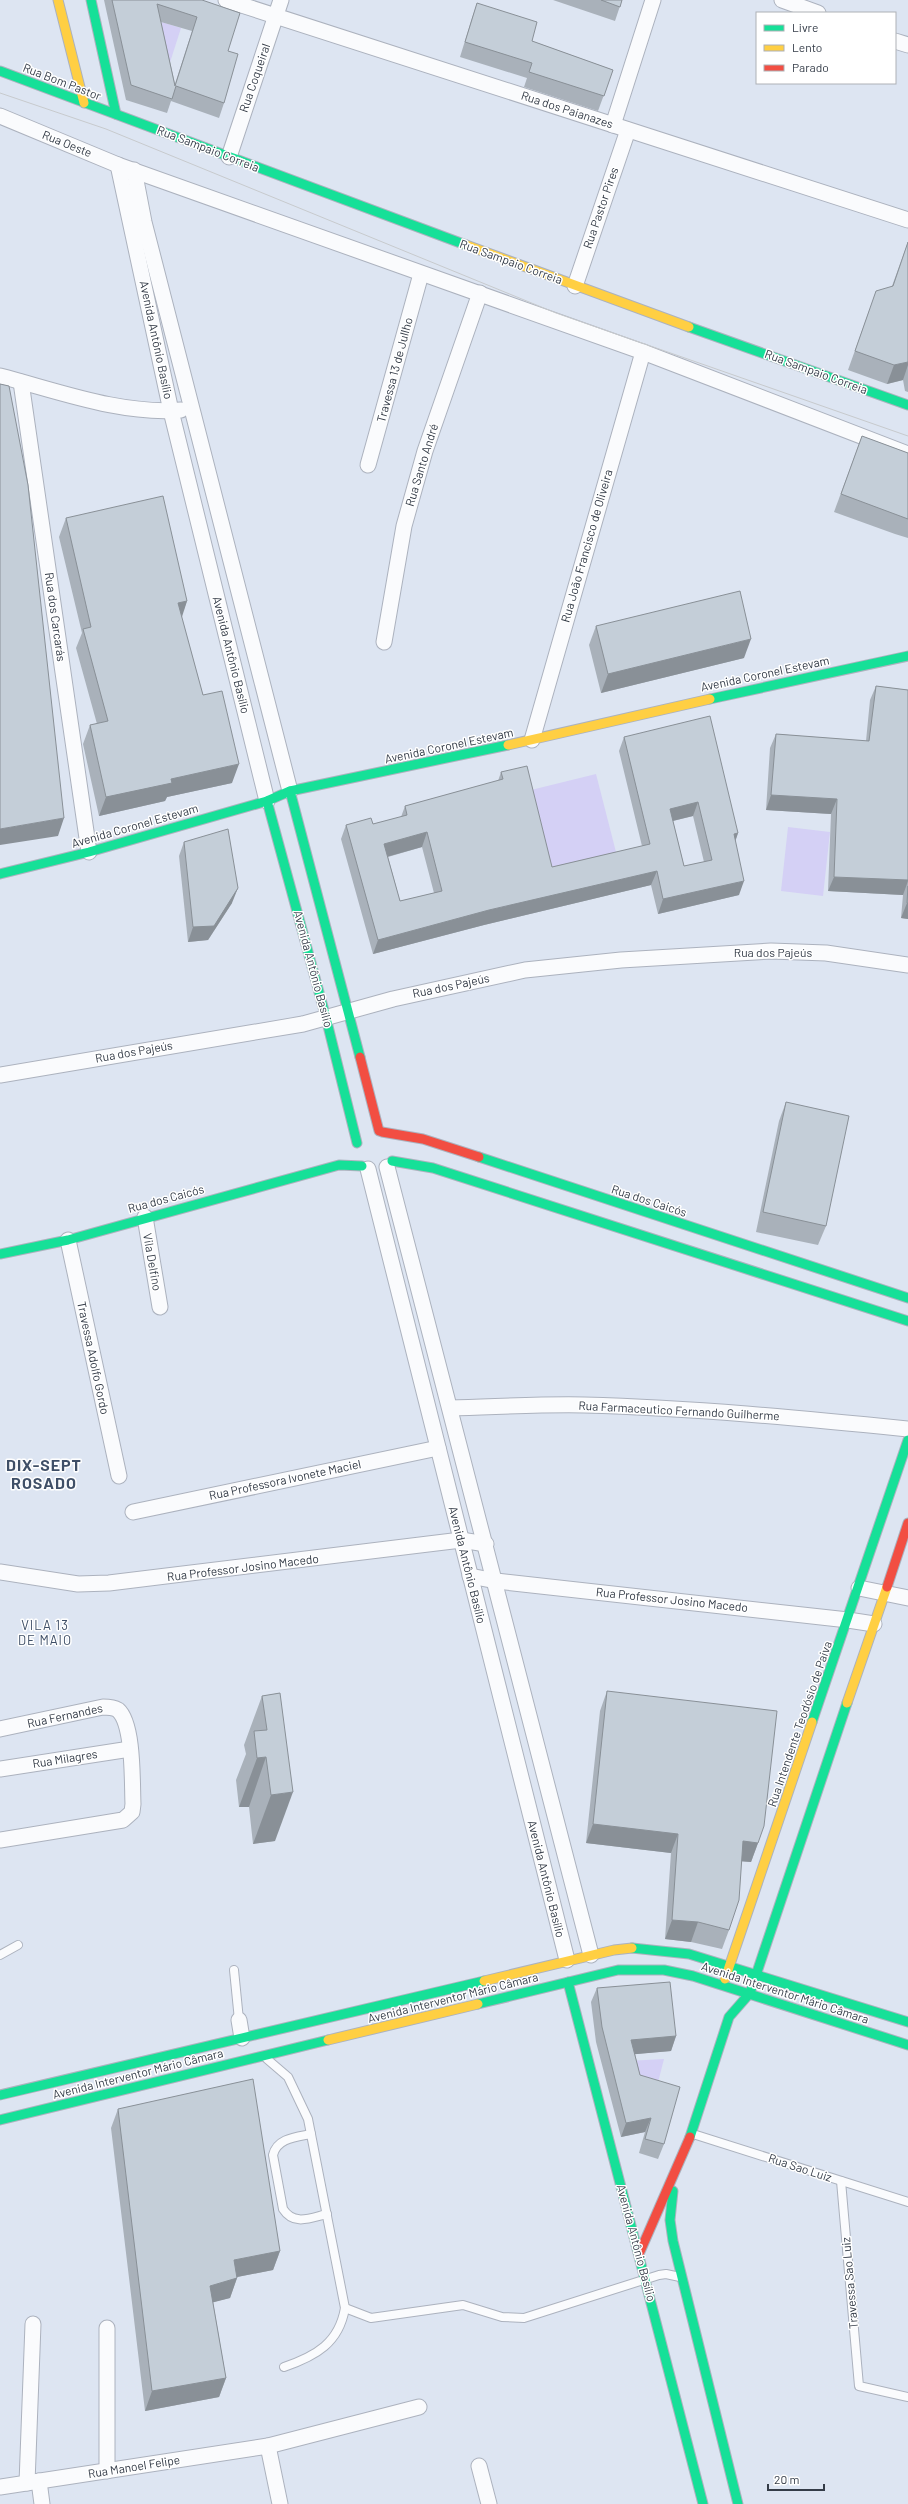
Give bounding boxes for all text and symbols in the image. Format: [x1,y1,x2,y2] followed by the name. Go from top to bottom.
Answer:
[756,12,896,84] legend
[792,20,818,34] text: Livre
[792,40,822,54] text: Lento
[236,41,272,114] street label: Rua Coqueiral
[21,60,104,103] street label: Rua Bom Pastor
[792,60,829,74] text: Parado
[520,88,615,131] street label: Rua dos Paianazes
[155,122,261,174] street label: Rua Sampaio Correia
[40,127,94,159] street label: Rua Oeste
[580,165,621,250] street label: Rua Pastor Pires
[458,236,565,286] street label: Rua Sampaio Correia
[138,279,176,400] street label: Avenida Antônio Basílio
[373,316,415,424] street label: Travessa 13 de Jullho
[763,346,870,396] street label: Rua Sampaio Correia
[402,422,440,508] street label: Rua Santo André
[557,468,615,624] street label: Rua João Francisco de Oliveira
[43,571,69,663] street label: Rua dos Carcarás
[211,595,253,715] street label: Avenida Antônio Basílio
[699,653,830,694] street label: Avenida Coronel Estevam
[383,725,514,766] street label: Avenida Coronel Estevam
[70,800,200,850] street label: Avenida Coronel Estevam
[292,909,336,1029] street label: Avenida Antônio Basílio
[734,945,812,959] street label: Rua dos Pajeús
[411,970,491,1000] street label: Rua dos Pajeús
[94,1037,174,1065] street label: Rua dos Pajeús
[126,1181,206,1215] street label: Rua dos Caicós
[610,1181,689,1219] street label: Rua dos Caicós
[141,1232,165,1292] street label: Vila Delfino
[75,1300,113,1416] street label: Travessa Adolfo Gordo
[578,1398,780,1422] street label: Rua Farmaceutico Fernando Guilherme
[6,1455,82,1492] district label: DIX-SEPT ROSADO
[208,1456,362,1502] street label: Rua Professora Ivonete Maciel
[447,1505,489,1625] street label: Avenida Antônio Basílio
[166,1551,320,1583] street label: Rua Professor Josino Macedo
[595,1584,749,1614] street label: Rua Professor Josino Macedo
[18,1617,72,1648] district label: VILA 13 DE MAIO
[764,1639,834,1808] street label: Rua Intendente Teodósio de Paiva
[26,1700,104,1730] street label: Rua Fernandes
[31,1746,99,1770] street label: Rua Milagres
[526,1819,568,1939] street label: Avenida Antônio Basílio
[700,1958,871,2026] street label: Avenida Interventor Mário Câmara
[366,1969,539,2025] street label: Avenida Interventor Mário Câmara
[51,2045,224,2101] street label: Avenida Interventor Mário Câmara
[767,2150,834,2184] street label: Rua Sao Luiz
[615,2183,659,2303] street label: Avenida Antônio Basílio
[838,2237,860,2330] street label: Travessa Sao Luiz
[87,2452,181,2480] street label: Rua Manoel Felipe
[768,2466,824,2492] scale bar
[774,2472,800,2486] text: 20 m

